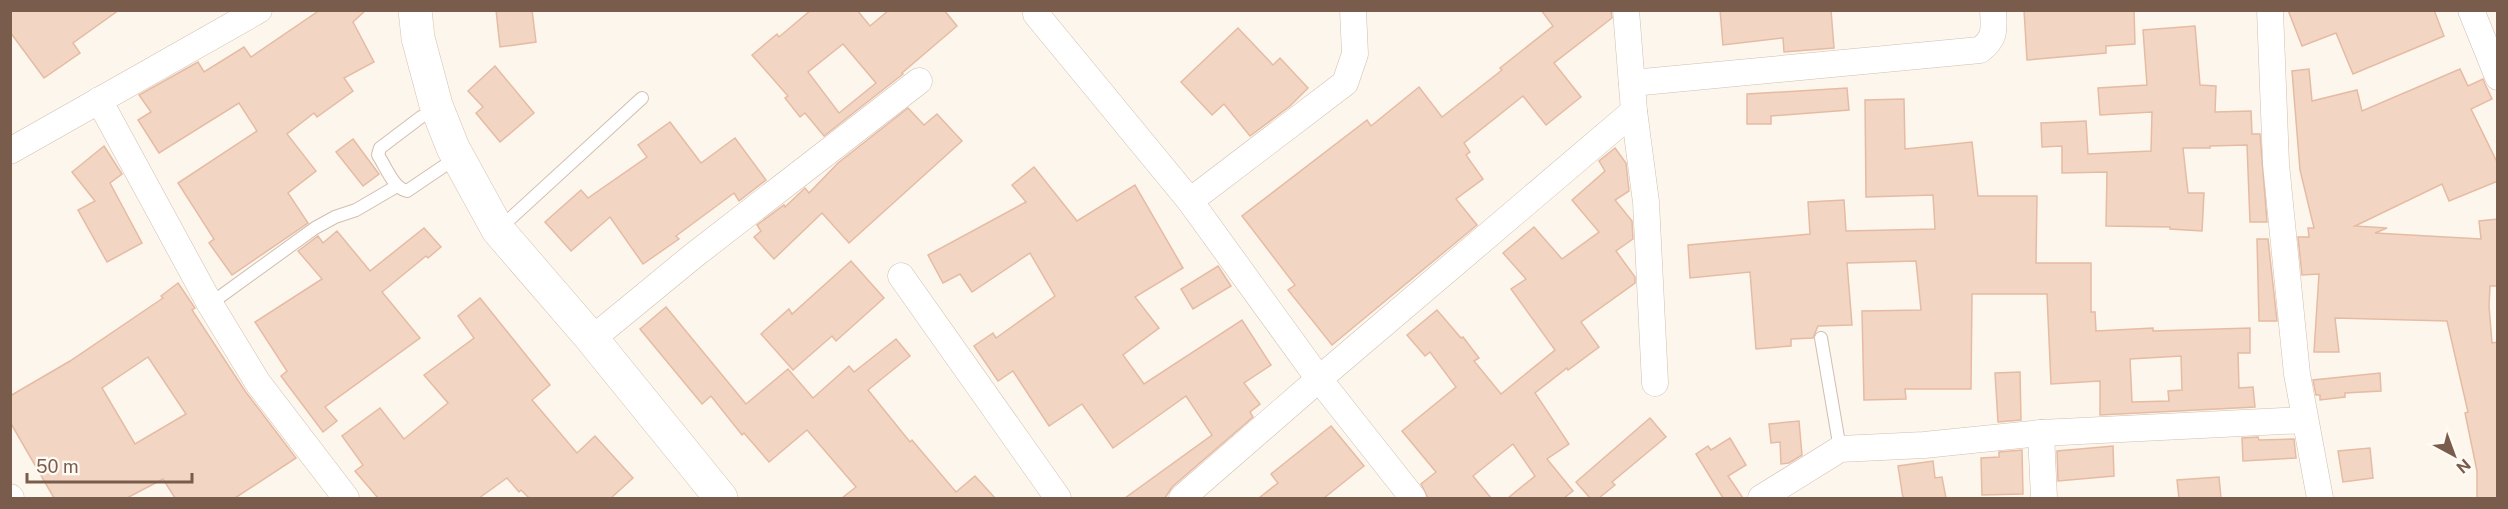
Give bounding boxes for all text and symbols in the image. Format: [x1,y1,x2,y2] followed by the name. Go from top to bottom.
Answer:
[2424,425,2484,485] north arrow
[27,446,192,484] scale bar
[2453,455,2474,477] text: N
[36,456,79,477] text: 50 m

